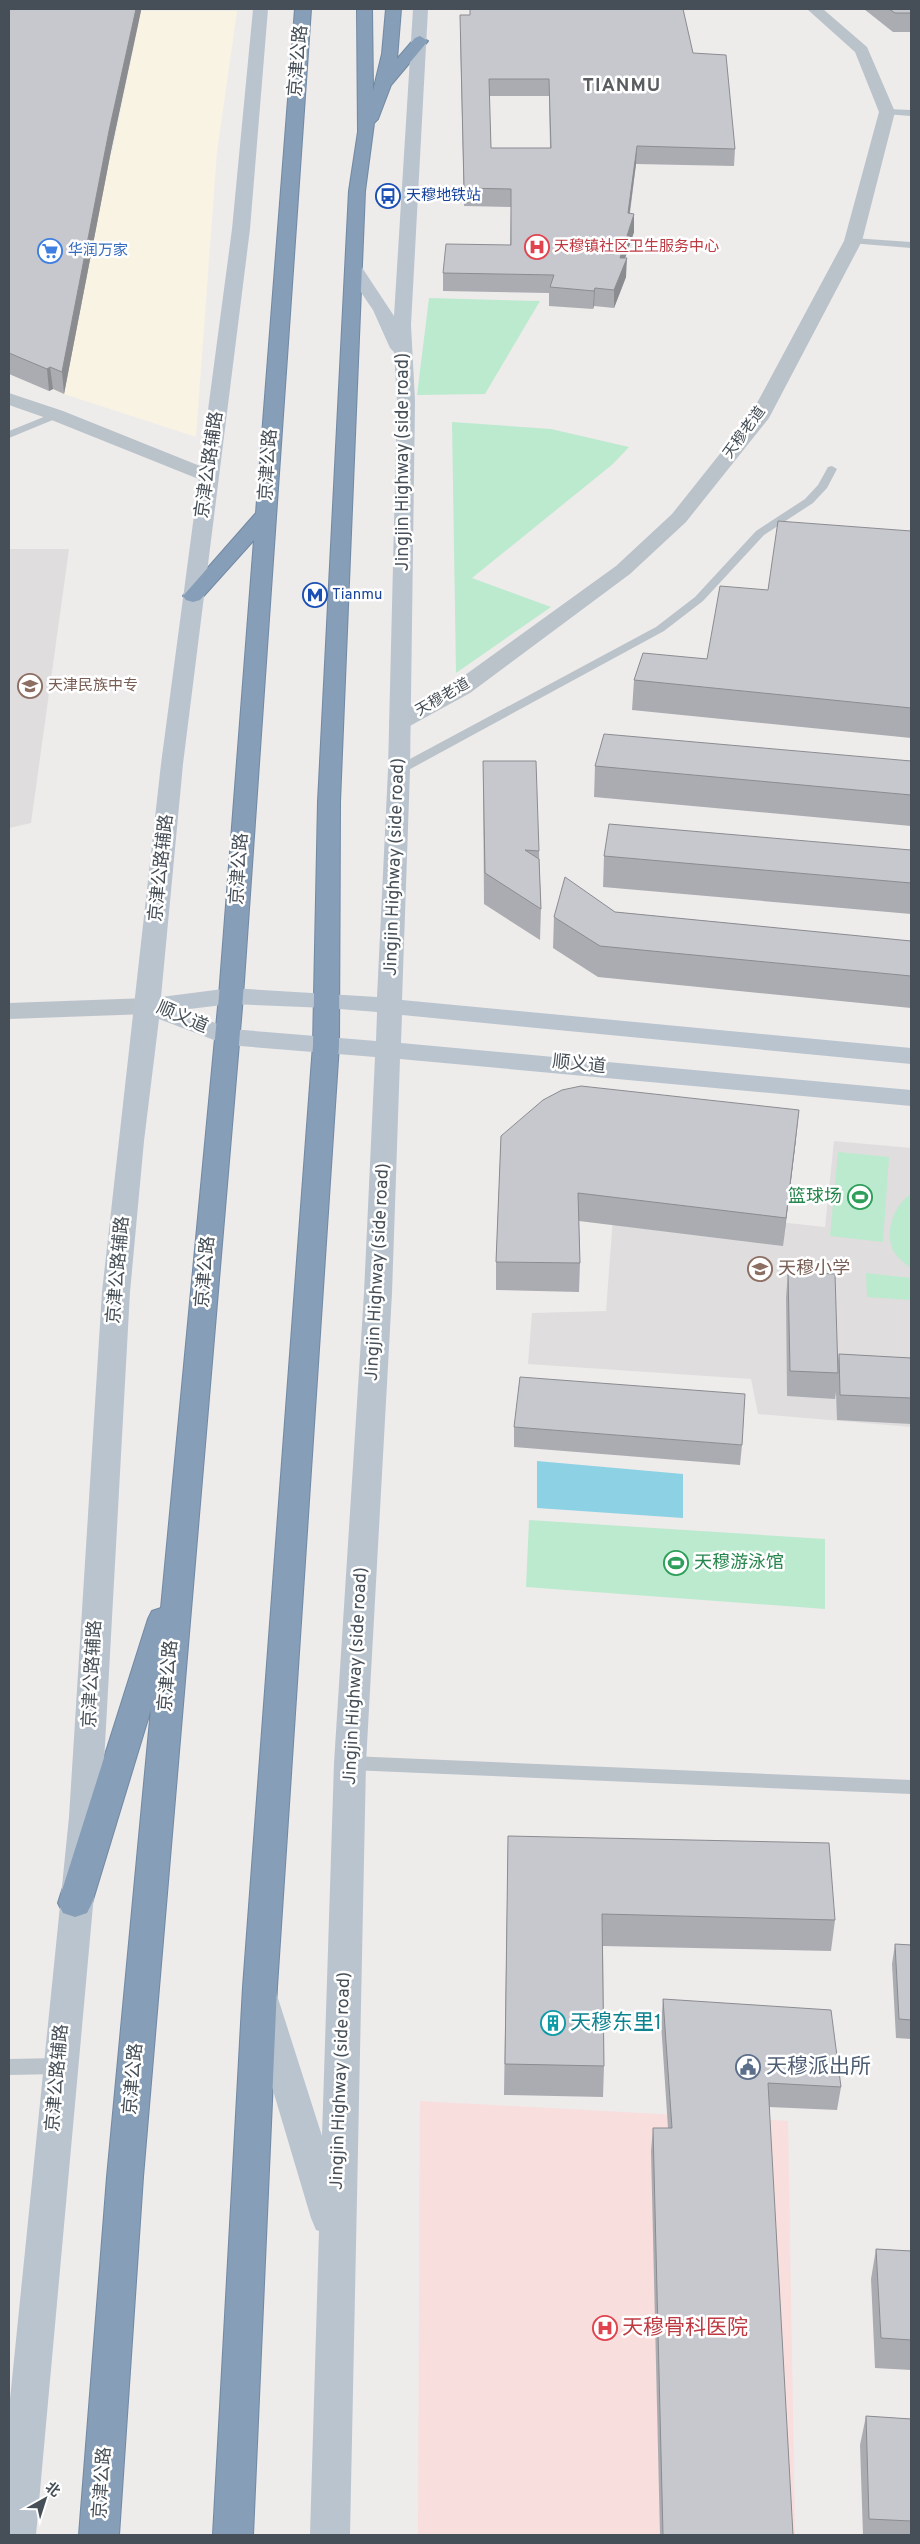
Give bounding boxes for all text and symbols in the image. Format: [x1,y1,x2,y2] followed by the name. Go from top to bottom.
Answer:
[284,24,314,98] street label: 京津公路
[583,74,661,98] district label: TIANMU
[375,183,401,209] bus stop icon: 天穆地铁站
[406,187,481,206] place label: 天穆地铁站
[524,234,550,260] hospital icon: 天穆镇社区卫生服务中心
[37,238,63,264] supermarket icon: 华润万家
[554,238,719,257] place label: 天穆镇社区卫生服务中心
[68,241,128,261] place label: 华润万家
[392,353,415,571] street label: Jingjin Highway (side road)
[720,403,770,463] street label: 天穆老道
[191,410,229,520] street label: 京津公路辅路
[255,428,283,502] street label: 京津公路
[302,582,328,608] metro station icon: Tianmu
[332,586,382,605] place label: Tianmu
[17,673,43,699] school or university icon: 天津民族中专
[412,675,474,721] street label: 天穆老道
[48,677,138,696] place label: 天津民族中专
[380,758,410,976] street label: Jingjin Highway (side road)
[145,813,179,923] street label: 京津公路辅路
[226,832,254,906] street label: 京津公路
[153,997,211,1039] street label: 顺义道
[551,1051,607,1079] street label: 顺义道
[361,1162,395,1382] street label: Jingjin Highway (side road)
[847,1184,873,1210] sports icon: 篮球场
[788,1186,842,1209] place label: 篮球场
[103,1215,135,1325] street label: 京津公路辅路
[191,1235,221,1309] street label: 京津公路
[747,1256,773,1282] school or university icon: 天穆小学
[778,1258,850,1281] place label: 天穆小学
[663,1550,689,1576] sports icon: 天穆游泳馆
[694,1552,784,1575] place label: 天穆游泳馆
[339,1566,373,1786] street label: Jingjin Highway (side road)
[79,1619,107,1729] street label: 京津公路辅路
[154,1639,184,1713] street label: 京津公路
[326,1972,356,2190] street label: Jingjin Highway (side road)
[540,2010,566,2036] building icon: 天穆东里1
[570,2010,662,2037] place label: 天穆东里1
[42,2023,74,2133] street label: 京津公路辅路
[119,2042,149,2116] street label: 京津公路
[735,2054,761,2080] public building icon: 天穆派出所
[766,2054,871,2081] place label: 天穆派出所
[592,2315,618,2341] hospital icon: 天穆骨科医院
[622,2315,748,2342] place label: 天穆骨科医院
[89,2446,117,2520] street label: 京津公路
[20,2474,70,2524] north arrow
[41,2479,63,2501] text: 北

